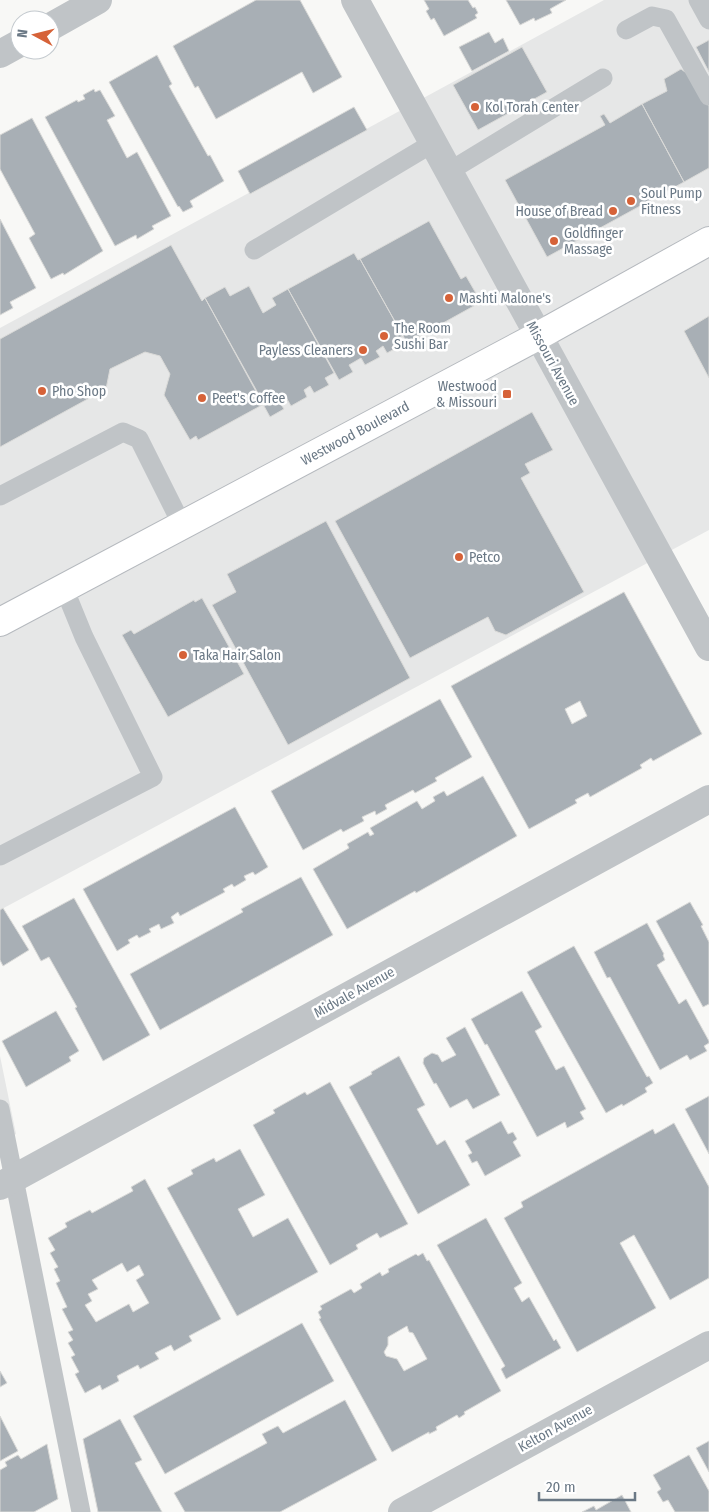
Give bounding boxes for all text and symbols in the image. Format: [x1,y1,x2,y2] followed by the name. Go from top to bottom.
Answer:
[10,10,60,60] north arrow
[14,28,32,39] text: N
[485,99,579,116] place label: Kol Torah Center
[469,101,481,113] marker: Kol Torah Center
[641,185,702,218] place label: Soul Pump Fitness
[625,195,637,207] marker: Soul Pump Fitness
[515,203,603,220] place label: House of Bread
[607,205,619,217] marker: House of Bread
[564,225,623,258] place label: Goldfinger Massage
[548,235,560,247] marker: Goldfinger Massage
[459,290,551,307] place label: Mashti Malone's
[443,292,455,304] marker: Mashti Malone's
[522,318,583,408] street label: Missouri Avenue
[394,320,451,353] place label: The Room Sushi Bar
[378,330,390,342] marker: The Room Sushi Bar
[259,342,353,359] place label: Payless Cleaners
[357,344,369,356] marker: Payless Cleaners
[436,378,497,411] place label: Westwood & Missouri
[52,383,106,400] place label: Pho Shop
[36,385,48,397] marker: Pho Shop
[501,388,513,400] marker: Westwood & Missouri
[212,390,286,407] place label: Peet's Coffee
[196,392,208,404] marker: Peet's Coffee
[298,398,412,469] street label: Westwood Boulevard
[469,549,500,566] place label: Petco
[453,551,465,563] marker: Petco
[193,647,281,664] place label: Taka Hair Salon
[177,649,189,661] marker: Taka Hair Salon
[311,963,398,1022] street label: Midvale Avenue
[515,1401,595,1456] street label: Kelton Avenue
[539,1470,635,1502] scale bar
[546,1478,576,1496] text: 20 m

